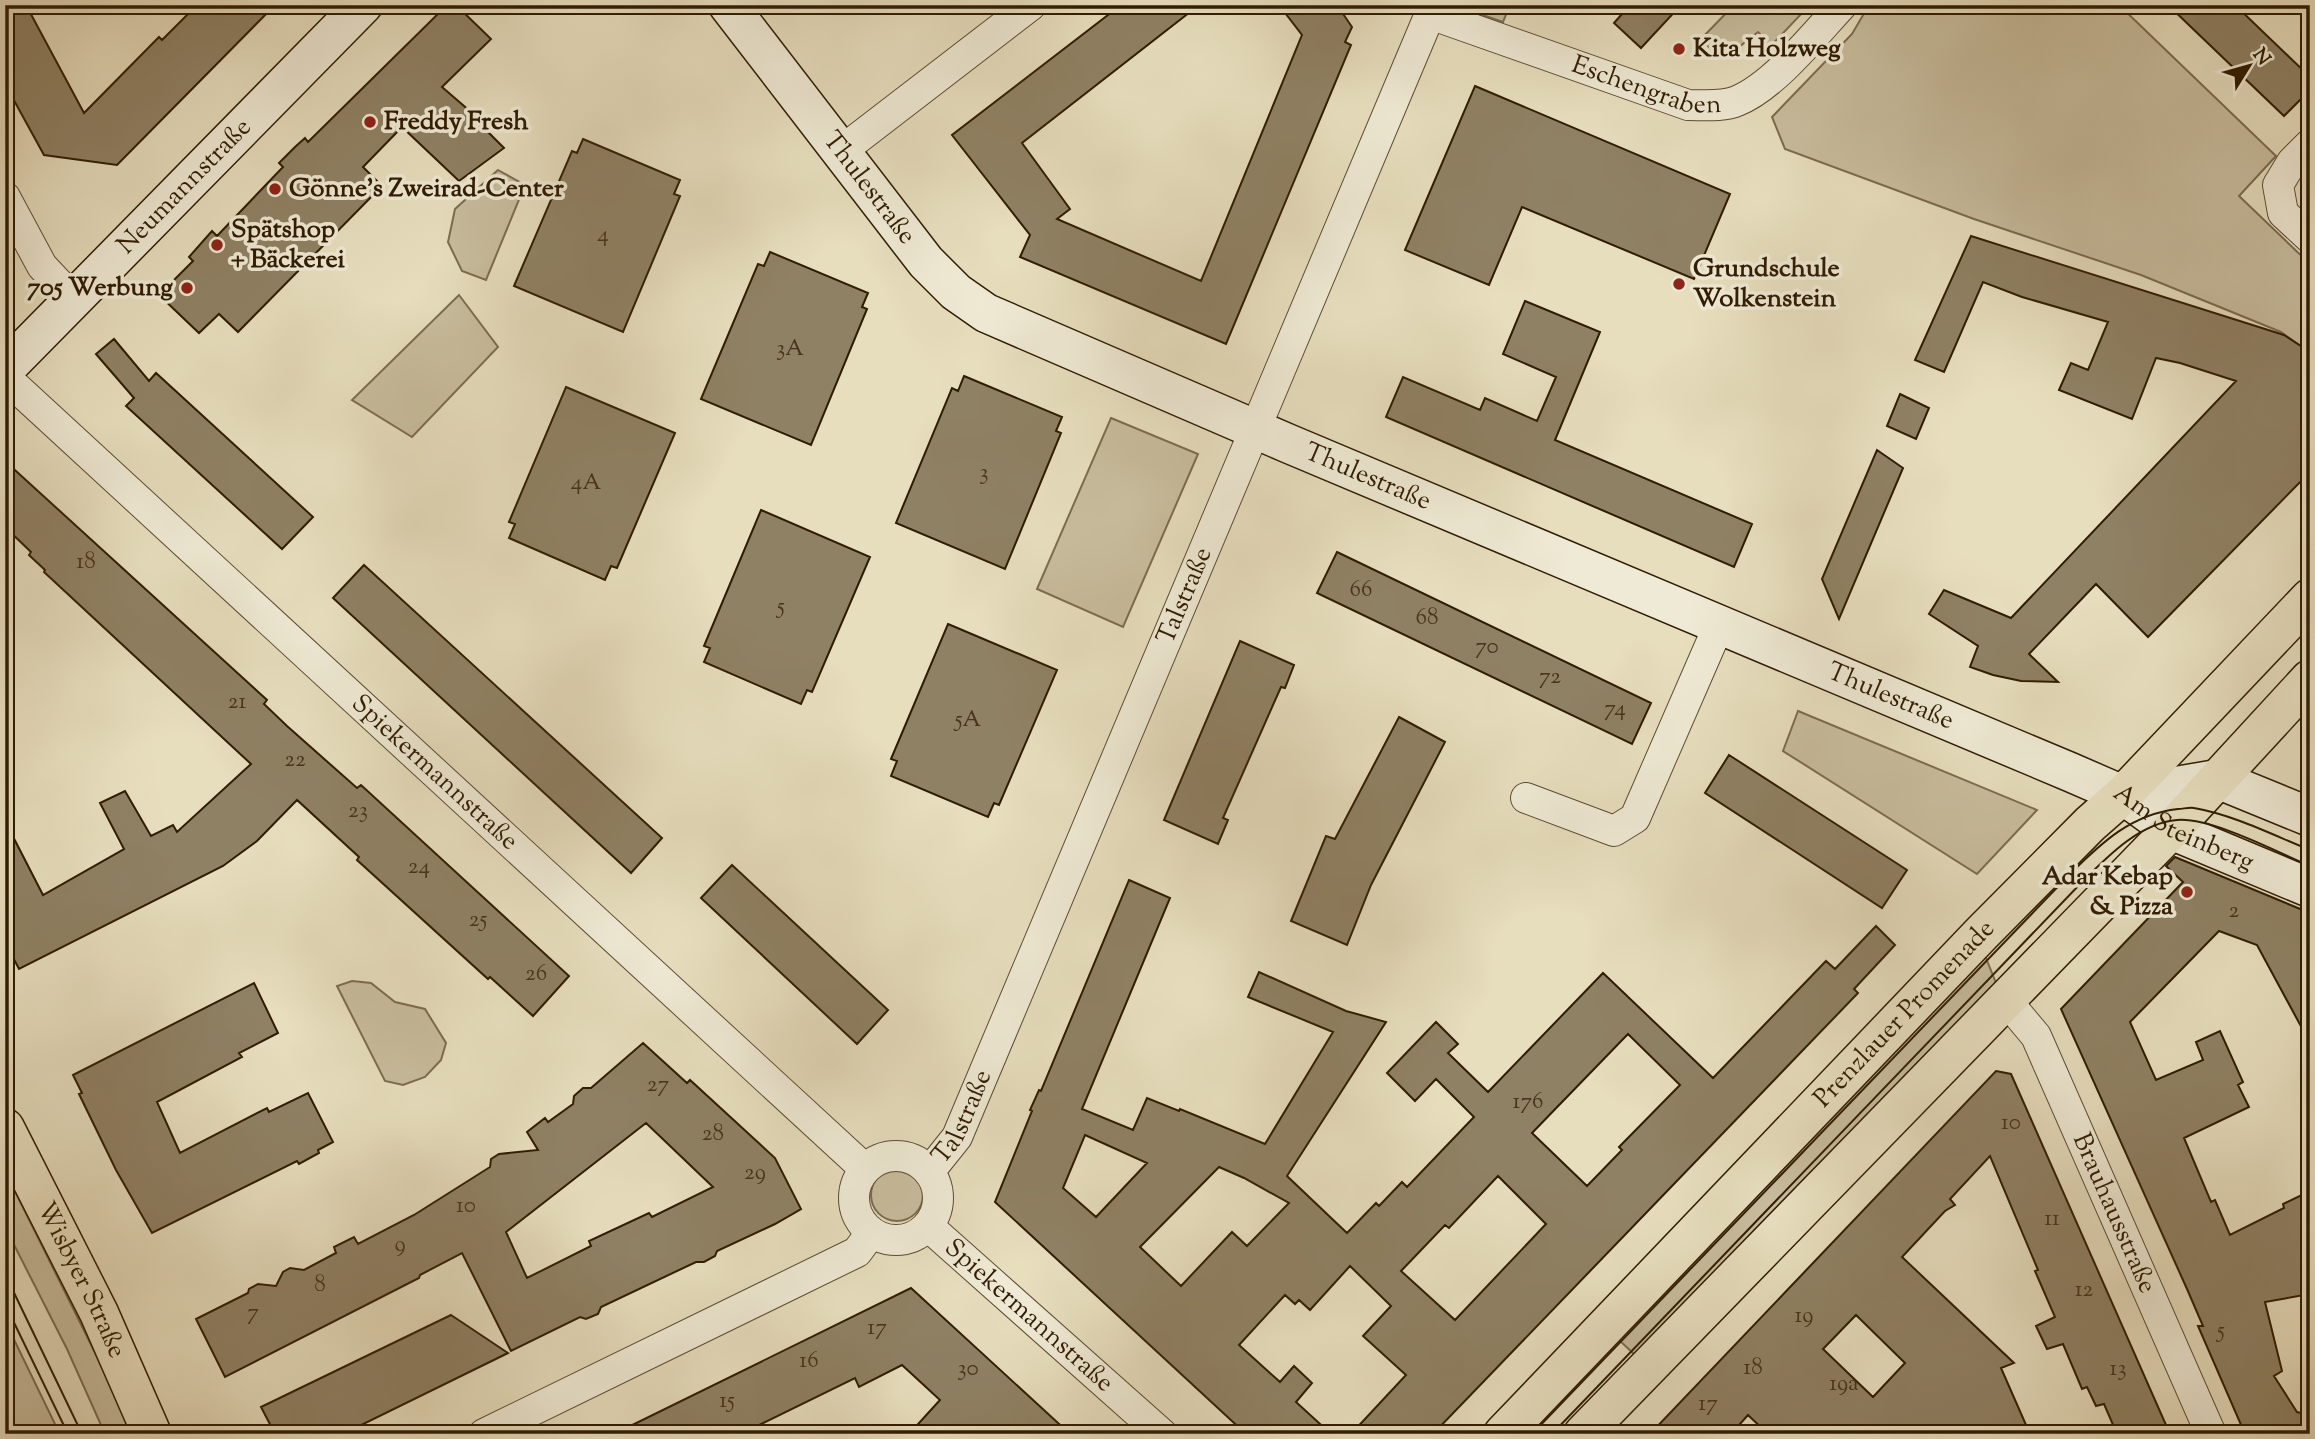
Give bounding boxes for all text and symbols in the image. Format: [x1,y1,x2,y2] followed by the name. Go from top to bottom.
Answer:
[1693,31,1841,68] place label: Kita Holzweg
[2214,32,2284,102] north arrow
[1671,41,1687,57] marker: Kita Holzweg
[2245,43,2276,71] text: N
[1566,47,1722,124] street label: Eschengraben
[384,104,529,141] place label: Freddy Fresh
[109,110,260,263] street label: Neumannstraße
[362,114,378,130] marker: Freddy Fresh
[813,124,925,252] street label: Thulestraße
[289,171,564,208] place label: Gönne's Zweirad-Center
[267,181,283,197] marker: Gönne's Zweirad-Center
[231,212,346,279] place label: Spätshop + Bäckerei
[597,219,609,252] house number: 4
[209,237,225,253] marker: Spätshop + Bäckerei
[1693,251,1840,318] place label: Grundschule Wolkenstein
[27,270,173,307] place label: 705 Werbung
[1671,276,1687,292] marker: Grundschule Wolkenstein
[179,280,195,296] marker: 705 Werbung
[776,333,804,366] house number: 3A
[1299,434,1437,520] street label: Thulestraße
[979,457,989,490] house number: 3
[571,467,601,500] house number: 4A
[1148,542,1222,650] street label: Talstraße
[76,546,96,579] house number: 18
[1350,574,1372,607] house number: 66
[775,591,785,624] house number: 5
[1416,602,1438,635] house number: 68
[1475,631,1499,664] house number: 70
[1822,654,1960,740] street label: Thulestraße
[1539,661,1561,694] house number: 72
[228,686,246,719] house number: 21
[343,686,526,859] street label: Spiekermannstraße
[1604,693,1626,726] house number: 74
[953,704,982,737] house number: 5A
[284,744,306,777] house number: 22
[2105,775,2260,881] street label: Am Steinberg
[348,795,368,828] house number: 23
[408,851,430,884] house number: 24
[2042,859,2173,926] place label: Adar Kebap & Pizza
[2179,884,2195,900] marker: Adar Kebap & Pizza
[2229,895,2240,928] house number: 2
[469,904,487,937] house number: 25
[1805,912,2003,1116] street label: Prenzlauer Promenade
[525,958,547,991] house number: 26
[923,1064,1002,1173] street label: Talstraße
[647,1069,670,1102] house number: 27
[1513,1086,1543,1119] house number: 176
[2001,1107,2021,1140] house number: 10
[702,1118,724,1151] house number: 28
[2063,1127,2165,1299] street label: Brauhausstraße
[744,1157,766,1190] house number: 29
[456,1190,476,1223] house number: 10
[27,1195,135,1364] street label: Wisbyer Straße
[2044,1203,2060,1236] house number: 11
[394,1229,406,1262] house number: 9
[936,1230,1122,1401] street label: Spiekermannstraße
[314,1269,326,1302] house number: 8
[2075,1274,2094,1307] house number: 12
[247,1297,259,1330] house number: 7
[1795,1300,1813,1333] house number: 19
[867,1312,887,1345] house number: 17
[2215,1315,2225,1348] house number: 5
[799,1345,819,1378] house number: 16
[1743,1352,1763,1385] house number: 18
[957,1353,979,1386] house number: 30
[2109,1353,2127,1386] house number: 13
[1829,1368,1859,1401] house number: 19a
[719,1385,735,1418] house number: 15
[1698,1388,1718,1421] house number: 17

